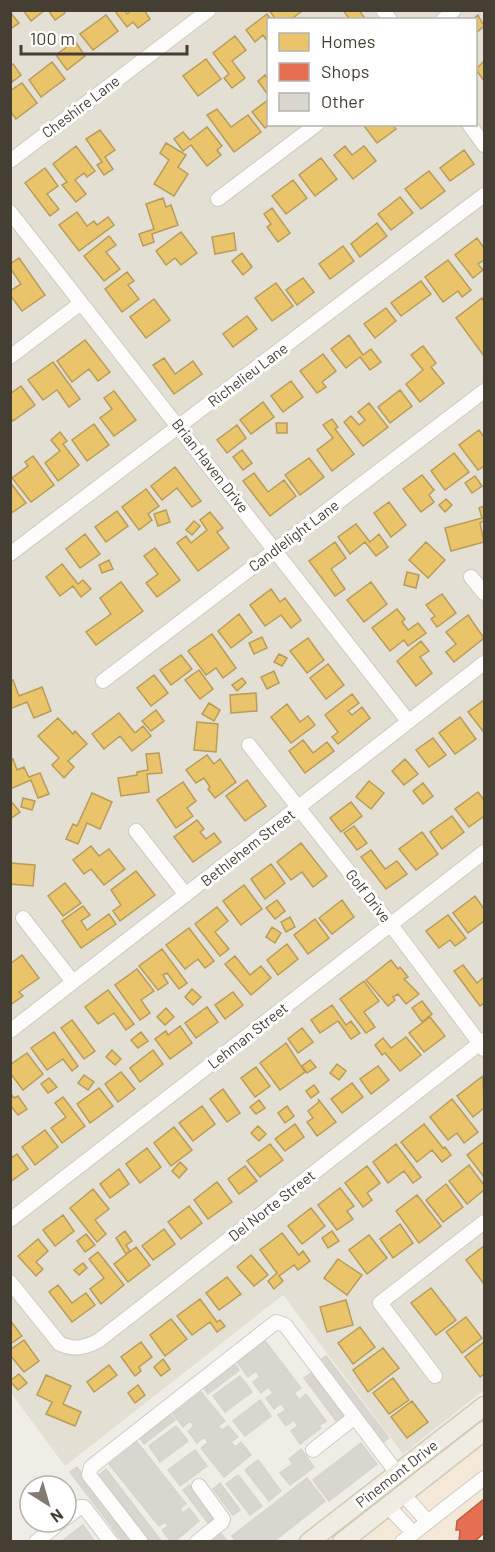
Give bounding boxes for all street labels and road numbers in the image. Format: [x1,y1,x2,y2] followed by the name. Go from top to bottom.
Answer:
[38,71,123,141] street label: Cheshire Lane
[204,338,291,410] street label: Richelieu Lane
[169,415,253,516] street label: Brian Haven Drive
[245,495,342,575] street label: Candlelight Lane
[197,805,298,890] street label: Bethlehem Street
[342,865,395,926] street label: Golf Drive
[204,998,291,1072] street label: Lehman Street
[225,1166,318,1245] street label: Del Norte Street
[352,1436,441,1511] street label: Pinemont Drive

